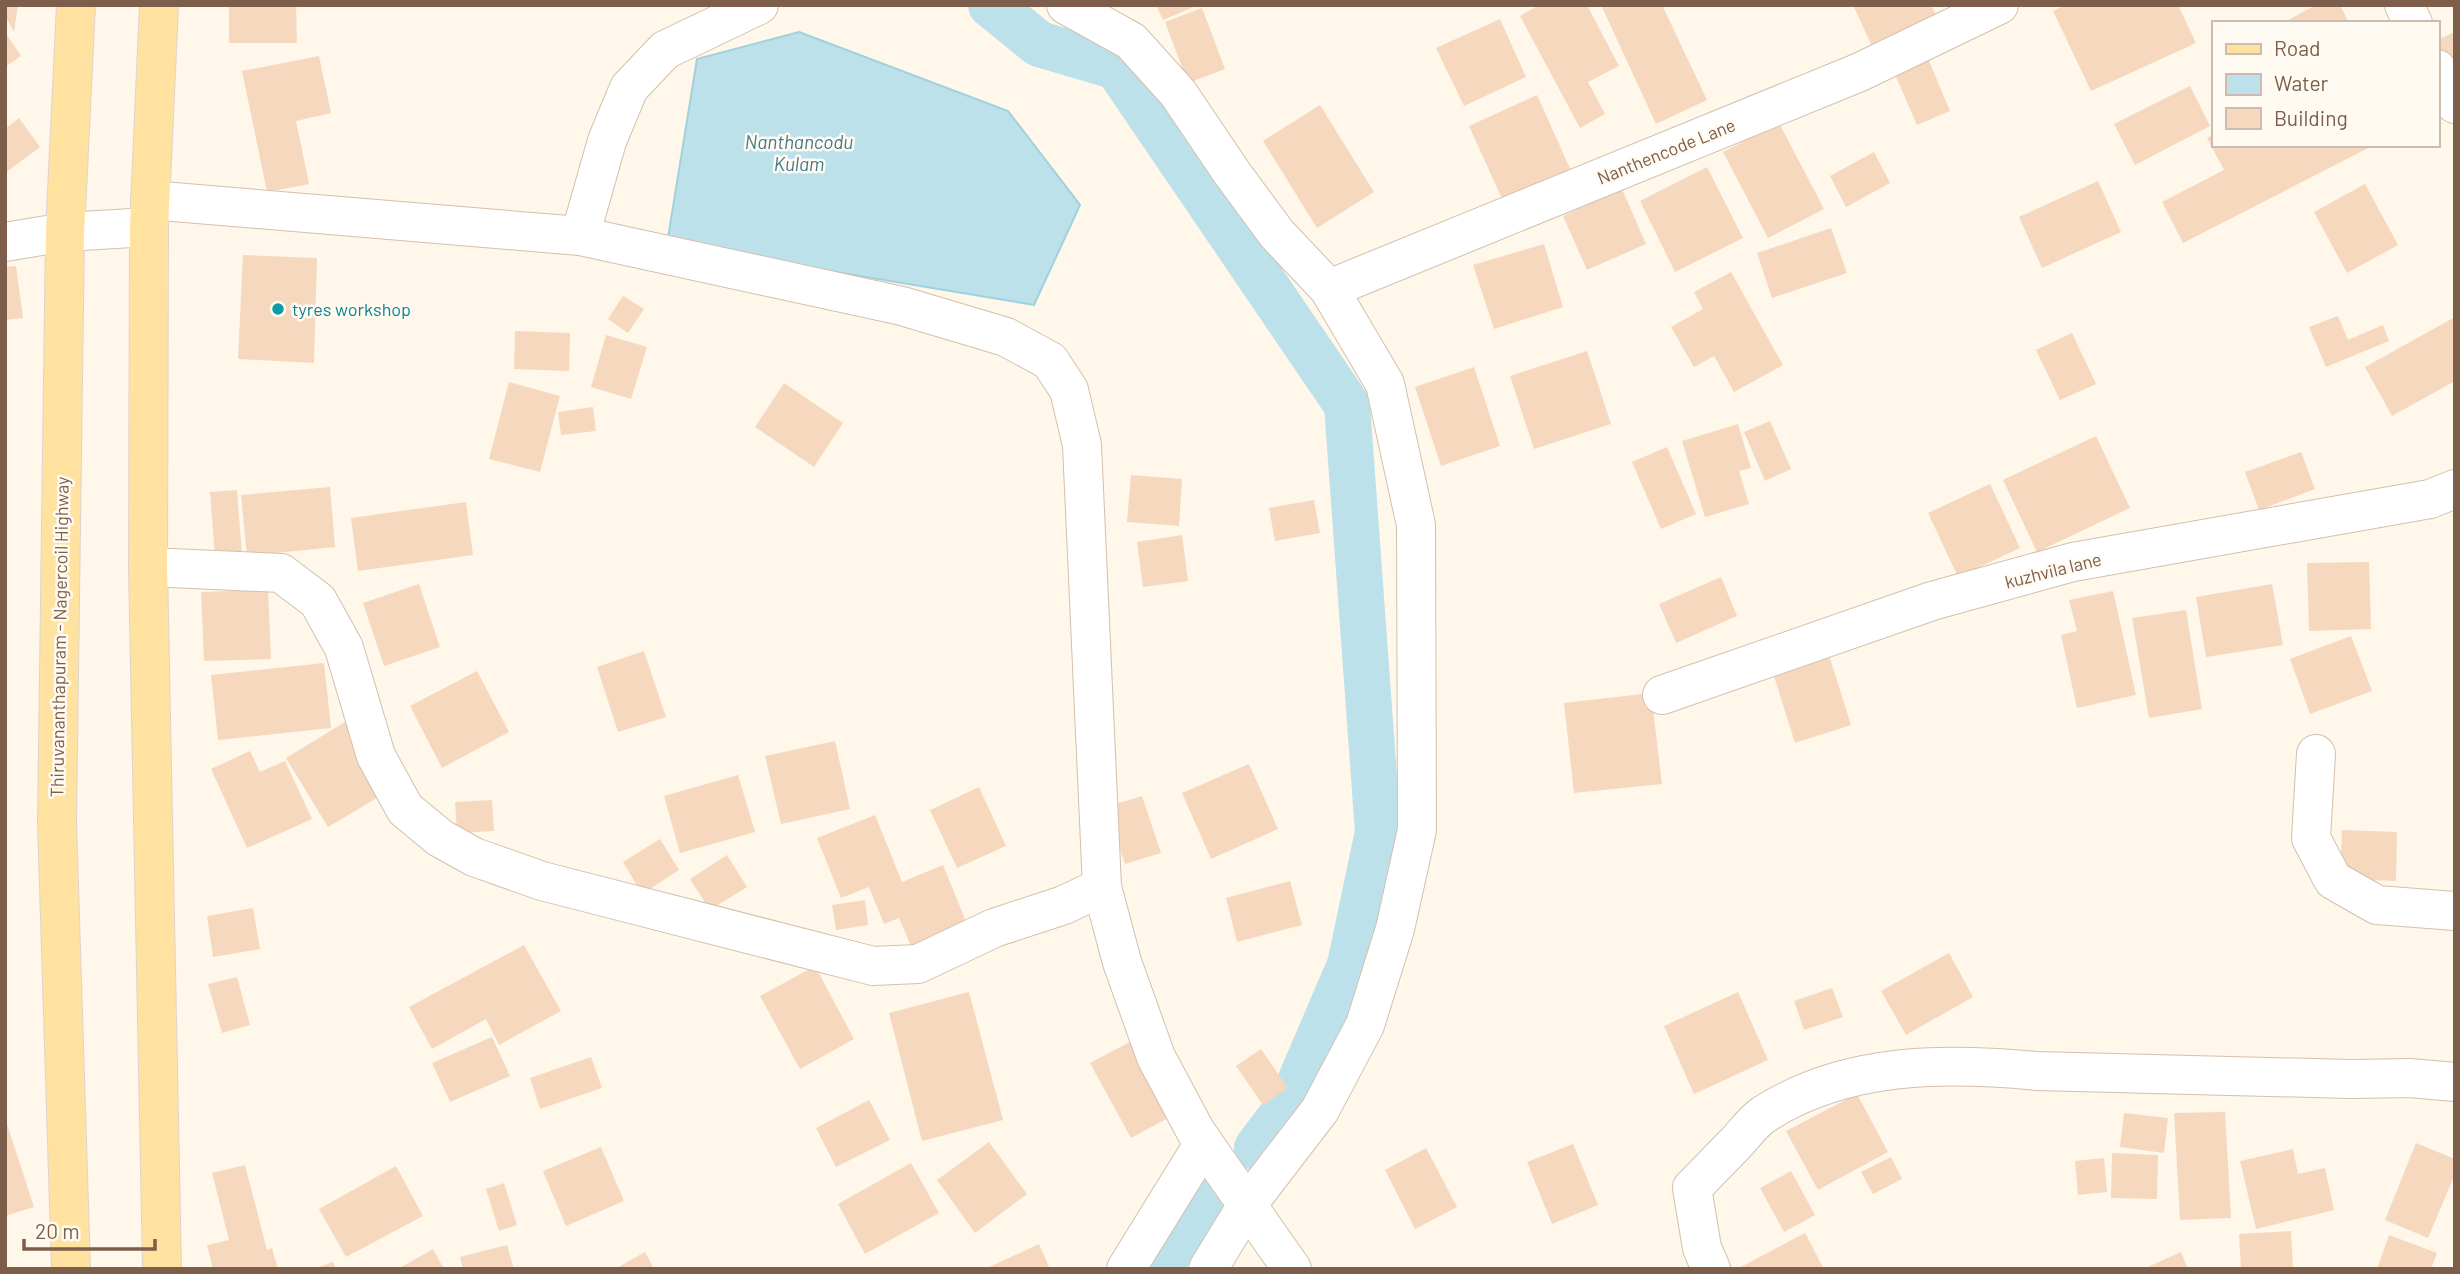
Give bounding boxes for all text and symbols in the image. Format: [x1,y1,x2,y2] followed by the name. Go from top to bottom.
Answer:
[2212,21,2439,147] legend
[2274,35,2320,60] text: Road
[2274,70,2329,95] text: Water
[2274,105,2348,130] text: Building
[1594,113,1738,189] street label: Nanthencode Lane
[745,130,853,175] water label: Nanthancodu Kulam
[292,298,411,320] place label: tyres workshop
[270,301,286,317] marker: tyres workshop
[45,476,73,798] street label: Thiruvananthapuram - Nagercoil Highway
[2002,547,2104,593] street label: kuzhvila lane
[24,1208,156,1252] scale bar
[35,1218,80,1243] text: 20 m

